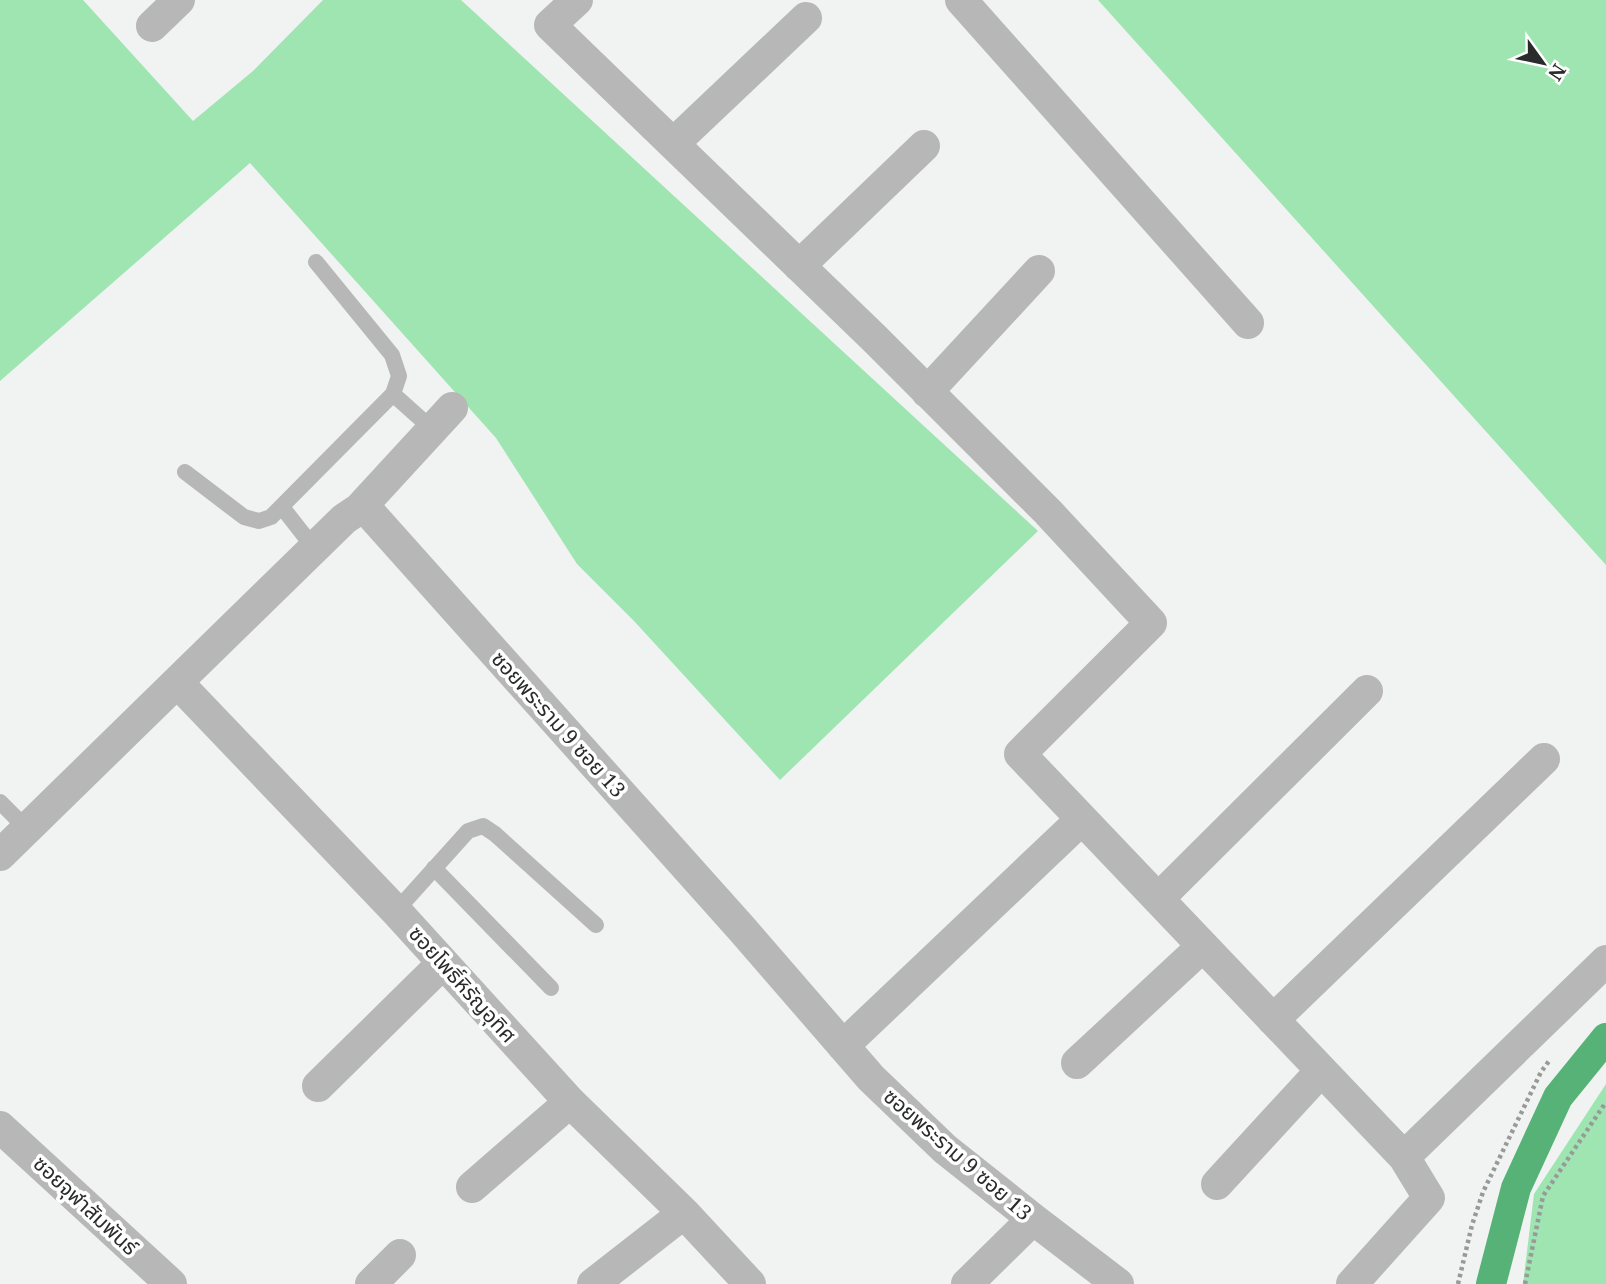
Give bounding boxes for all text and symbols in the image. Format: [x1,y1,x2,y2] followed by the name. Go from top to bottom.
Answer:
[1508,28,1578,98] north arrow
[1542,59,1572,86] text: N
[486,645,632,803] street label: ซอยพระราม 9 ซอย 13
[403,920,523,1048] street label: ซอยโพธิ์หิรัญอุทิศ
[878,1082,1038,1226] street label: ซอยพระราม 9 ซอย 13
[28,1149,145,1261] street label: ซอยจุฬาสัมพันธ์

